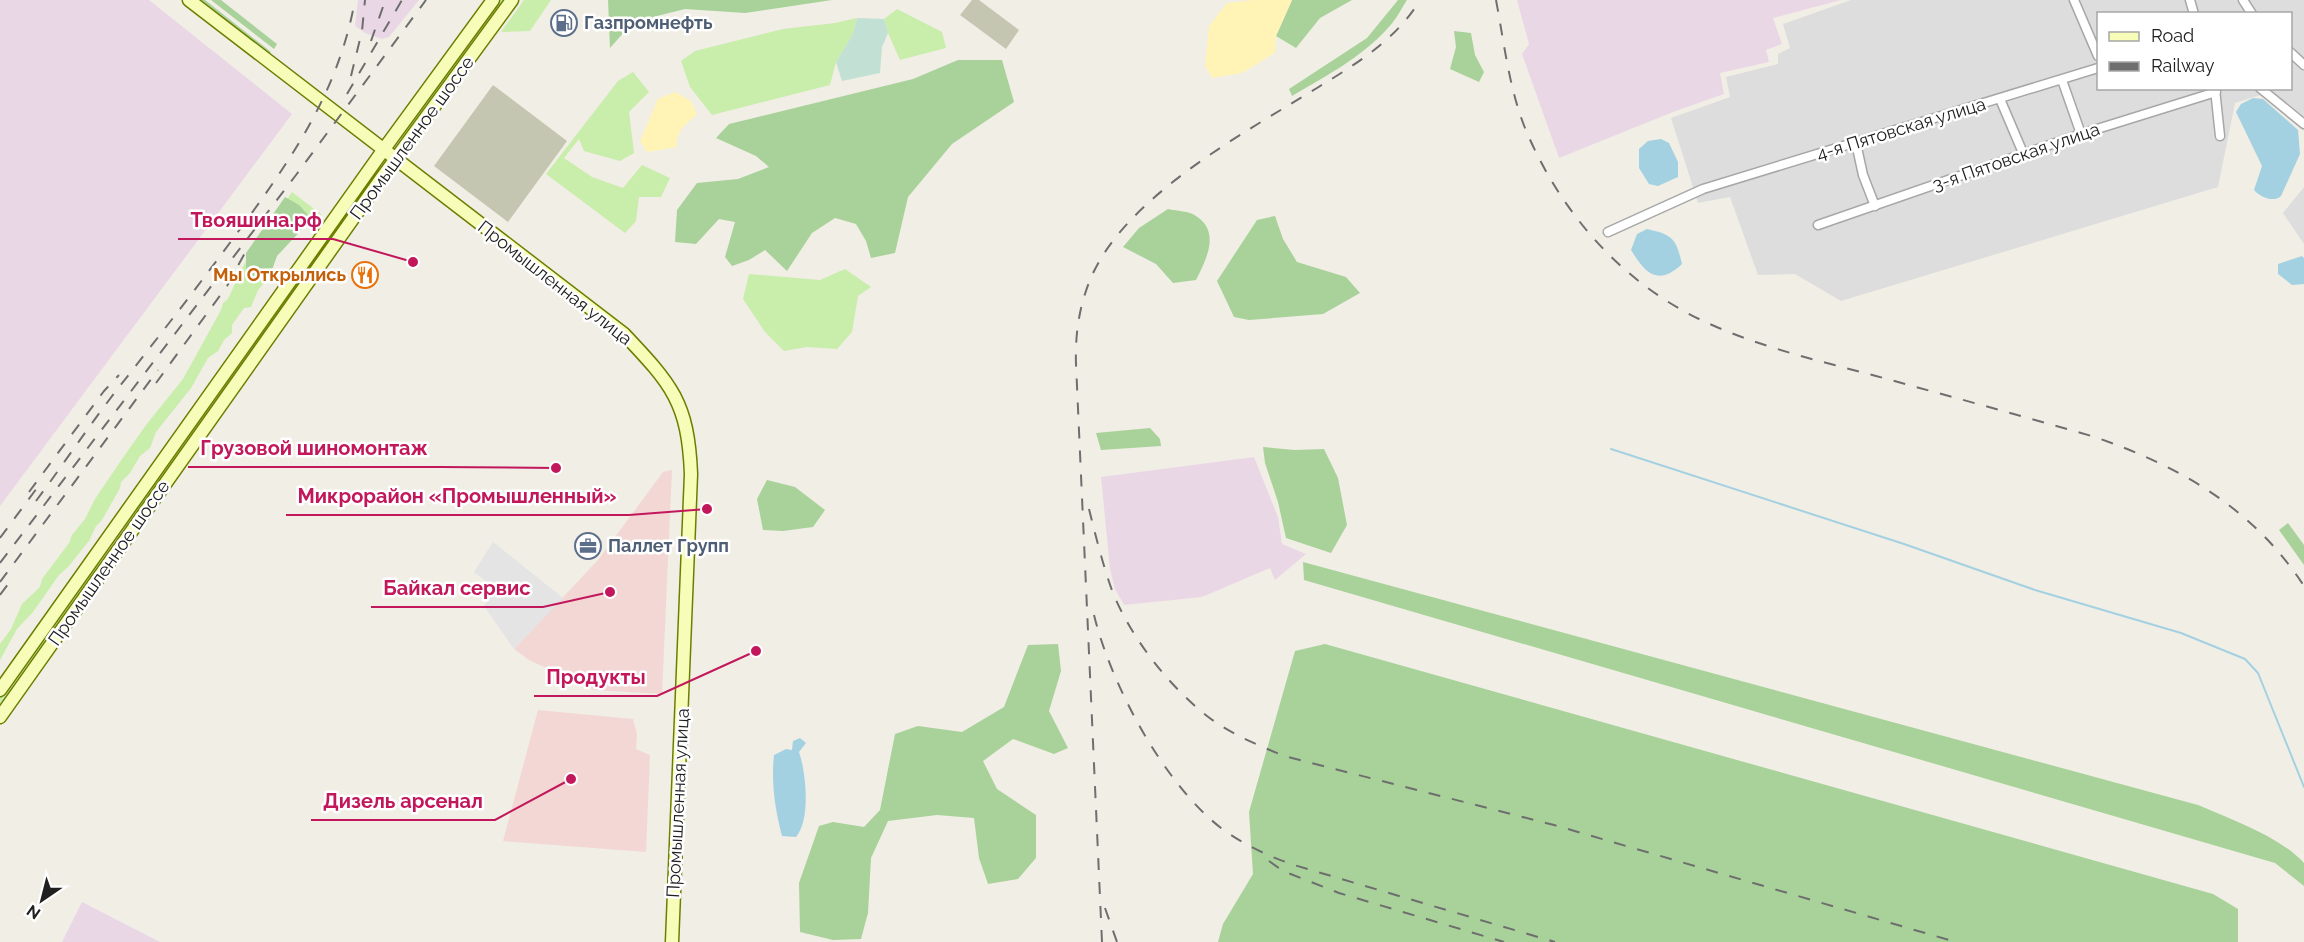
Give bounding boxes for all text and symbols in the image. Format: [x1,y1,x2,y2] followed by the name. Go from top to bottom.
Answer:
[549,8,579,38] fuel station icon: Газпромнефть
[584,12,713,33] place label: Газпромнефть
[2097,12,2292,90] legend
[2151,25,2194,46] text: Road
[345,52,478,223] street label: Промышленное шоссе
[2151,55,2215,76] text: Railway
[1814,93,1988,164] street label: 4-я Пятовская улица
[1929,118,2102,195] street label: 3-я Пятовская улица
[178,201,333,239] callout: Твояшина.рф
[190,208,322,232] text: Твояшина.рф
[474,216,637,349] street label: Промышленная улица
[350,260,380,290] restaurant icon: Мы Открылись
[213,264,346,285] place label: Мы Открылись
[188,429,440,467] callout: Грузовой шиномонтаж
[200,436,428,460] text: Грузовой шиномонтаж
[44,476,174,649] street label: Промышленное шоссе
[286,477,629,515] callout: Микрорайон «Промышленный»
[298,484,616,508] text: Микрорайон «Промышленный»
[573,531,603,561] office icon: Паллет Групп
[608,535,729,556] place label: Паллет Групп
[371,569,543,607] callout: Байкал сервис
[383,576,531,600] text: Байкал сервис
[534,658,657,696] callout: Продукты
[546,665,646,689] text: Продукты
[662,708,693,898] street label: Промышленная улица
[311,782,495,820] callout: Дизель арсенал
[323,789,483,813] text: Дизель арсенал
[12,870,72,930] north arrow
[23,901,44,923] text: N

